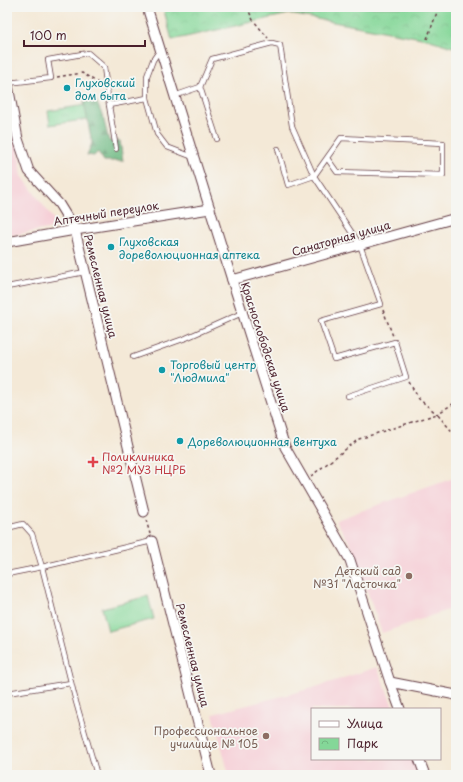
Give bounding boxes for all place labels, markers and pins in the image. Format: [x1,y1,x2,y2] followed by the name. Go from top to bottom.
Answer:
[75,74,135,104] place label: Глуховский дом быта
[62,83,72,93] marker: Глуховский дом быта
[119,233,260,263] place label: Глуховская дореволюционная аптека
[106,242,116,252] marker: Глуховская дореволюционная аптека
[170,356,257,386] place label: Торговый центр "Людмила"
[157,365,167,375] marker: Торговый центр "Людмила"
[187,433,337,450] place label: Дореволюционная вентуха
[175,436,185,446] marker: Дореволюционная вентуха
[102,448,186,478] place label: Поликлиника №2 МУЗ НЦРБ
[87,456,99,468] marker: Поликлиника №2 МУЗ НЦРБ
[313,562,401,592] place label: Детский сад №31 "Ласточка"
[404,571,414,581] marker: Детский сад №31 "Ласточка"
[154,722,258,752] place label: Профессиональное училище № 105
[261,731,271,741] marker: Профессиональное училище № 105

